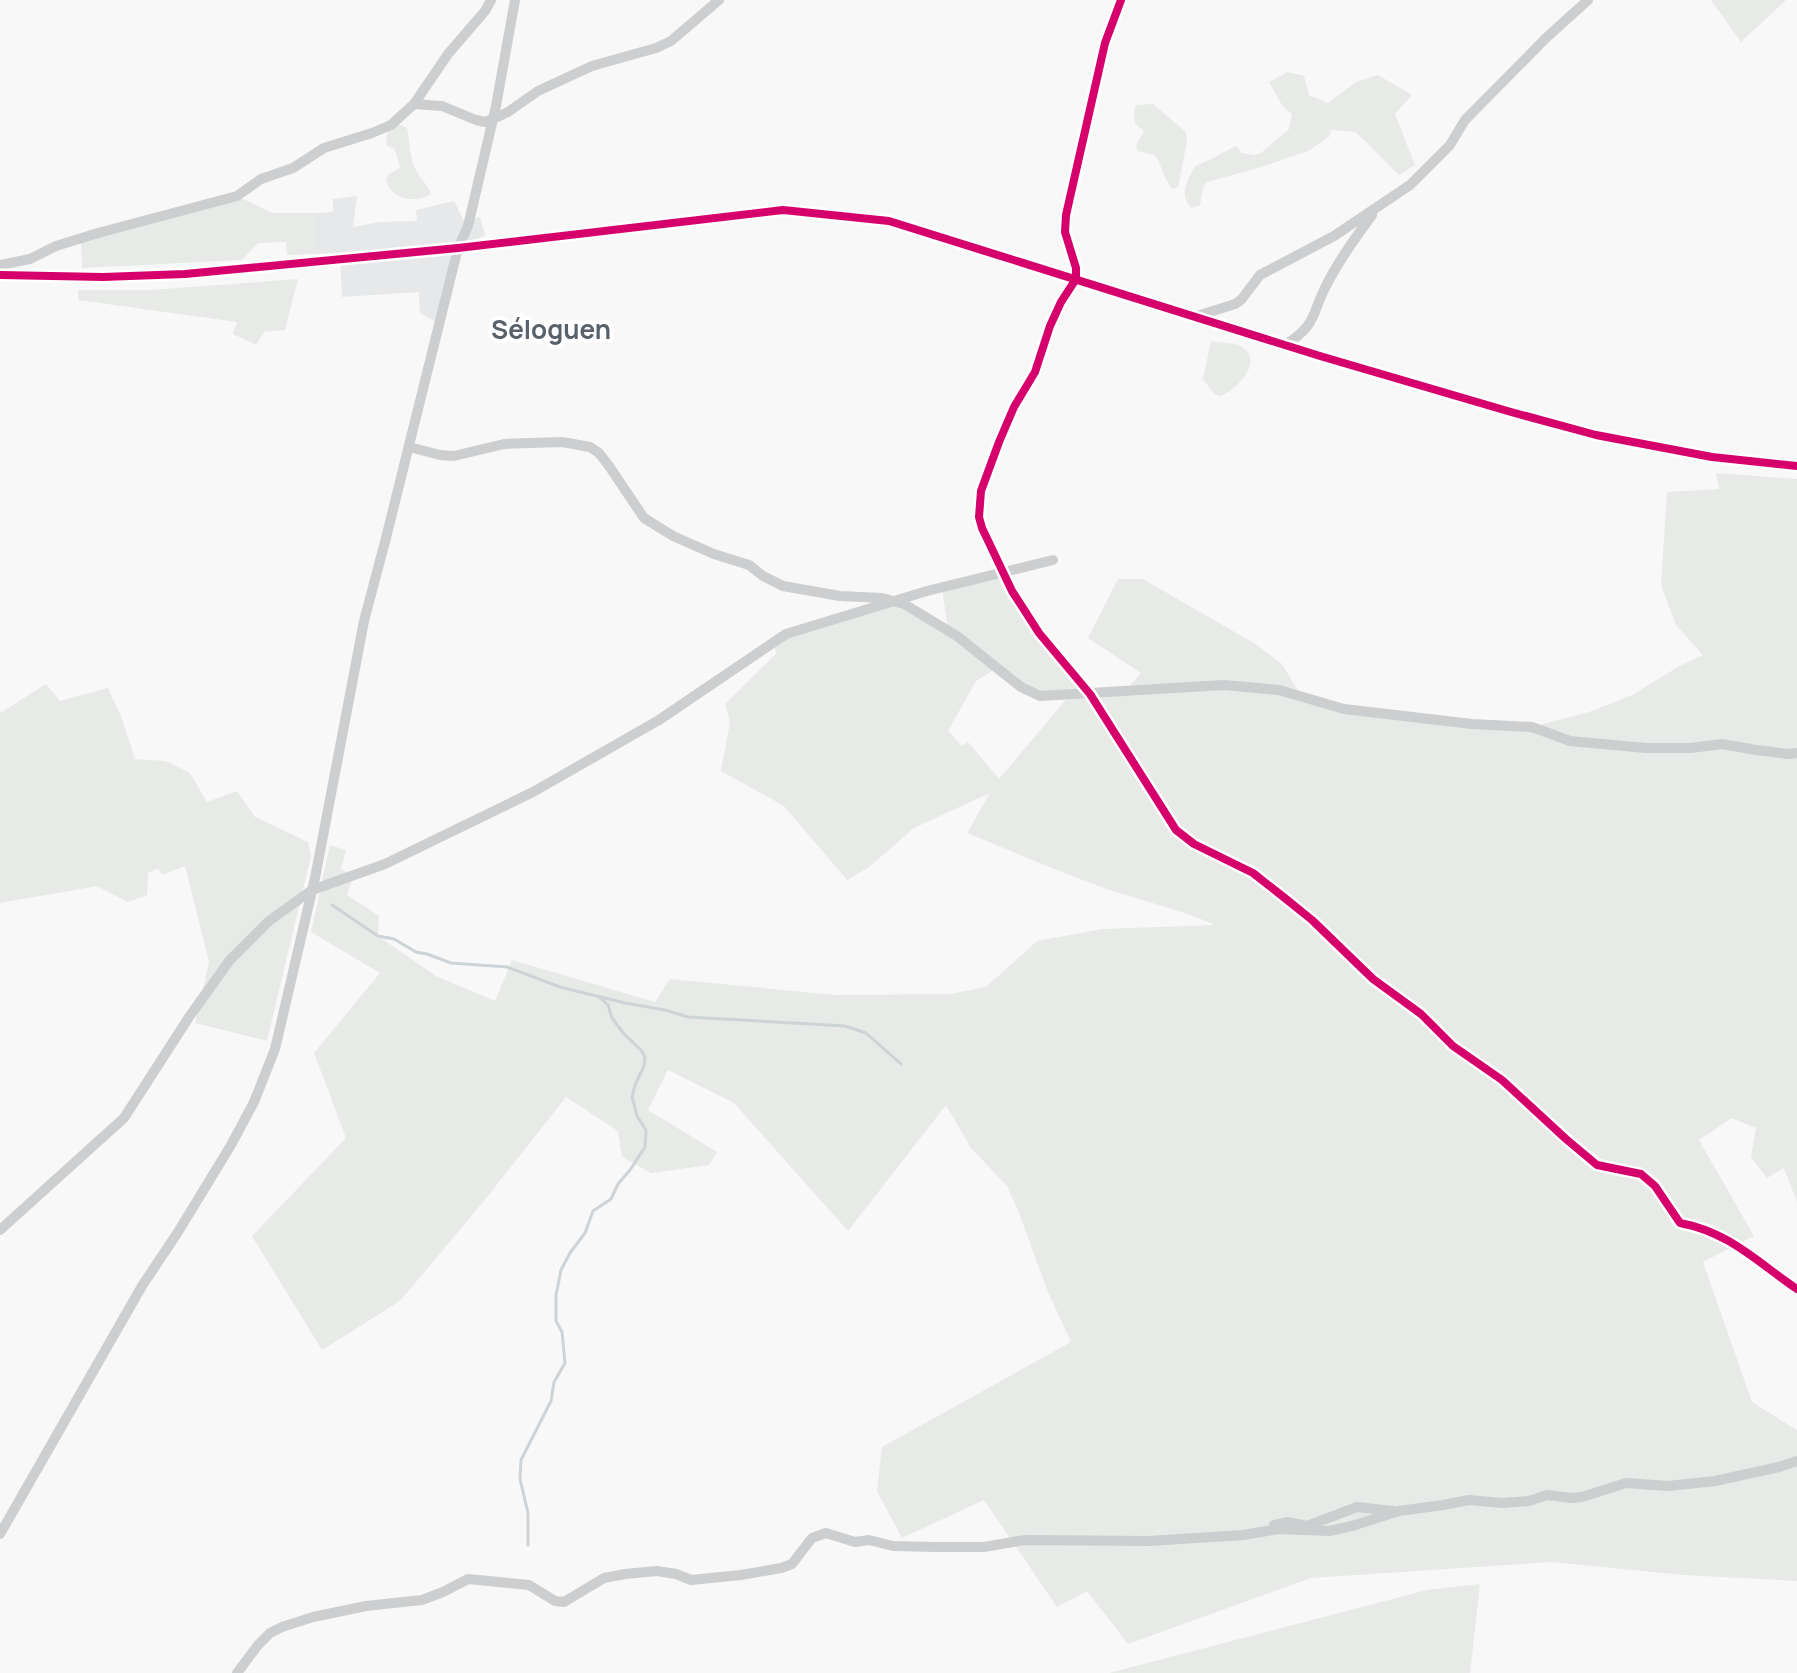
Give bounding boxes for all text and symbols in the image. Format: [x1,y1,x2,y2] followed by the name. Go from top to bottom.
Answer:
[491,311,611,347] district label: Séloguen

